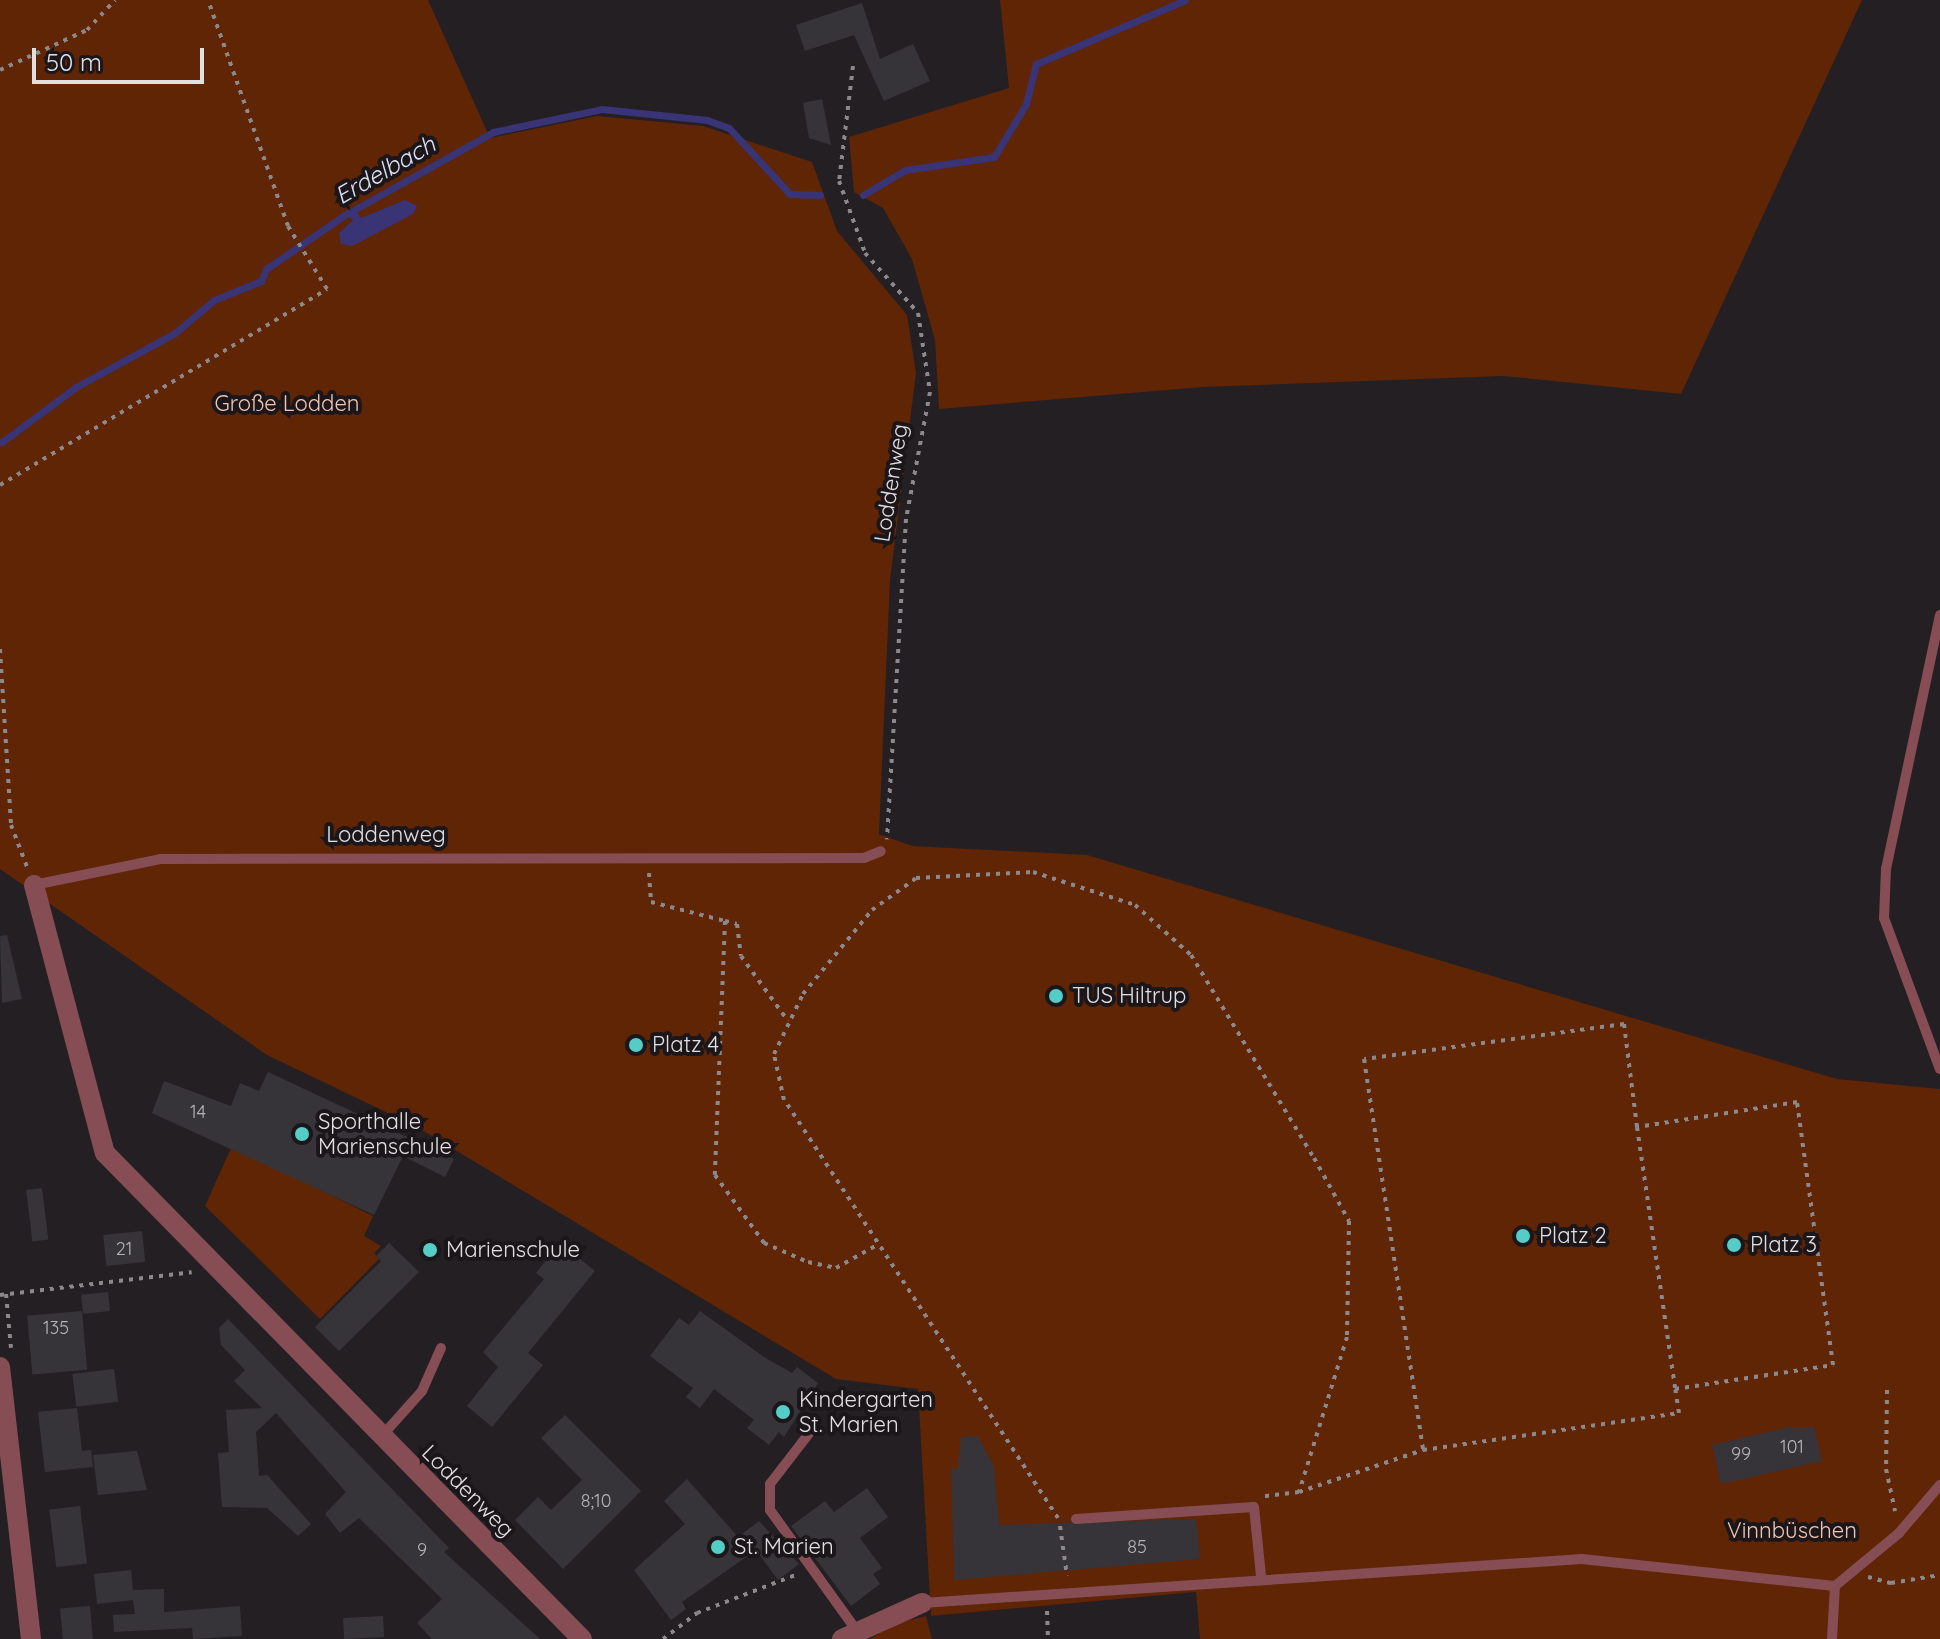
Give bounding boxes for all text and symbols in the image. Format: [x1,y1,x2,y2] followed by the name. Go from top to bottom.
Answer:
[36,32,208,82] scale bar
[46,47,102,77] text: 50 m
[330,130,440,210] water label: Erdelbach
[214,391,360,417] park label: Große Lodden
[869,422,913,544] street label: Loddenweg
[326,822,446,848] street label: Loddenweg
[1072,983,1186,1009] place label: TUS Hiltrup
[1047,987,1065,1005] marker: TUS Hiltrup
[652,1032,719,1058] place label: Platz 4
[627,1036,645,1054] marker: Platz 4
[190,1101,206,1123] house number: 14
[318,1108,452,1160] place label: Sporthalle Marienschule
[293,1125,311,1143] marker: Sporthalle Marienschule
[1539,1223,1607,1249] place label: Platz 2
[1514,1227,1532,1245] marker: Platz 2
[1750,1232,1817,1258] place label: Platz 3
[1725,1236,1743,1254] marker: Platz 3
[446,1237,580,1263] place label: Marienschule
[116,1238,132,1260] house number: 21
[421,1241,439,1259] marker: Marienschule
[43,1317,69,1339] house number: 135
[799,1386,933,1438] place label: Kindergarten St. Marien
[774,1403,792,1421] marker: Kindergarten St. Marien
[1780,1436,1804,1458] house number: 101
[416,1439,520,1543] street label: Loddenweg
[1731,1443,1751,1465] house number: 99
[581,1490,611,1512] house number: 8;10
[1727,1518,1857,1544] park label: Vinnbüschen
[734,1534,834,1560] place label: St. Marien
[1127,1536,1147,1558] house number: 85
[709,1538,727,1556] marker: St. Marien
[417,1539,427,1561] house number: 9

